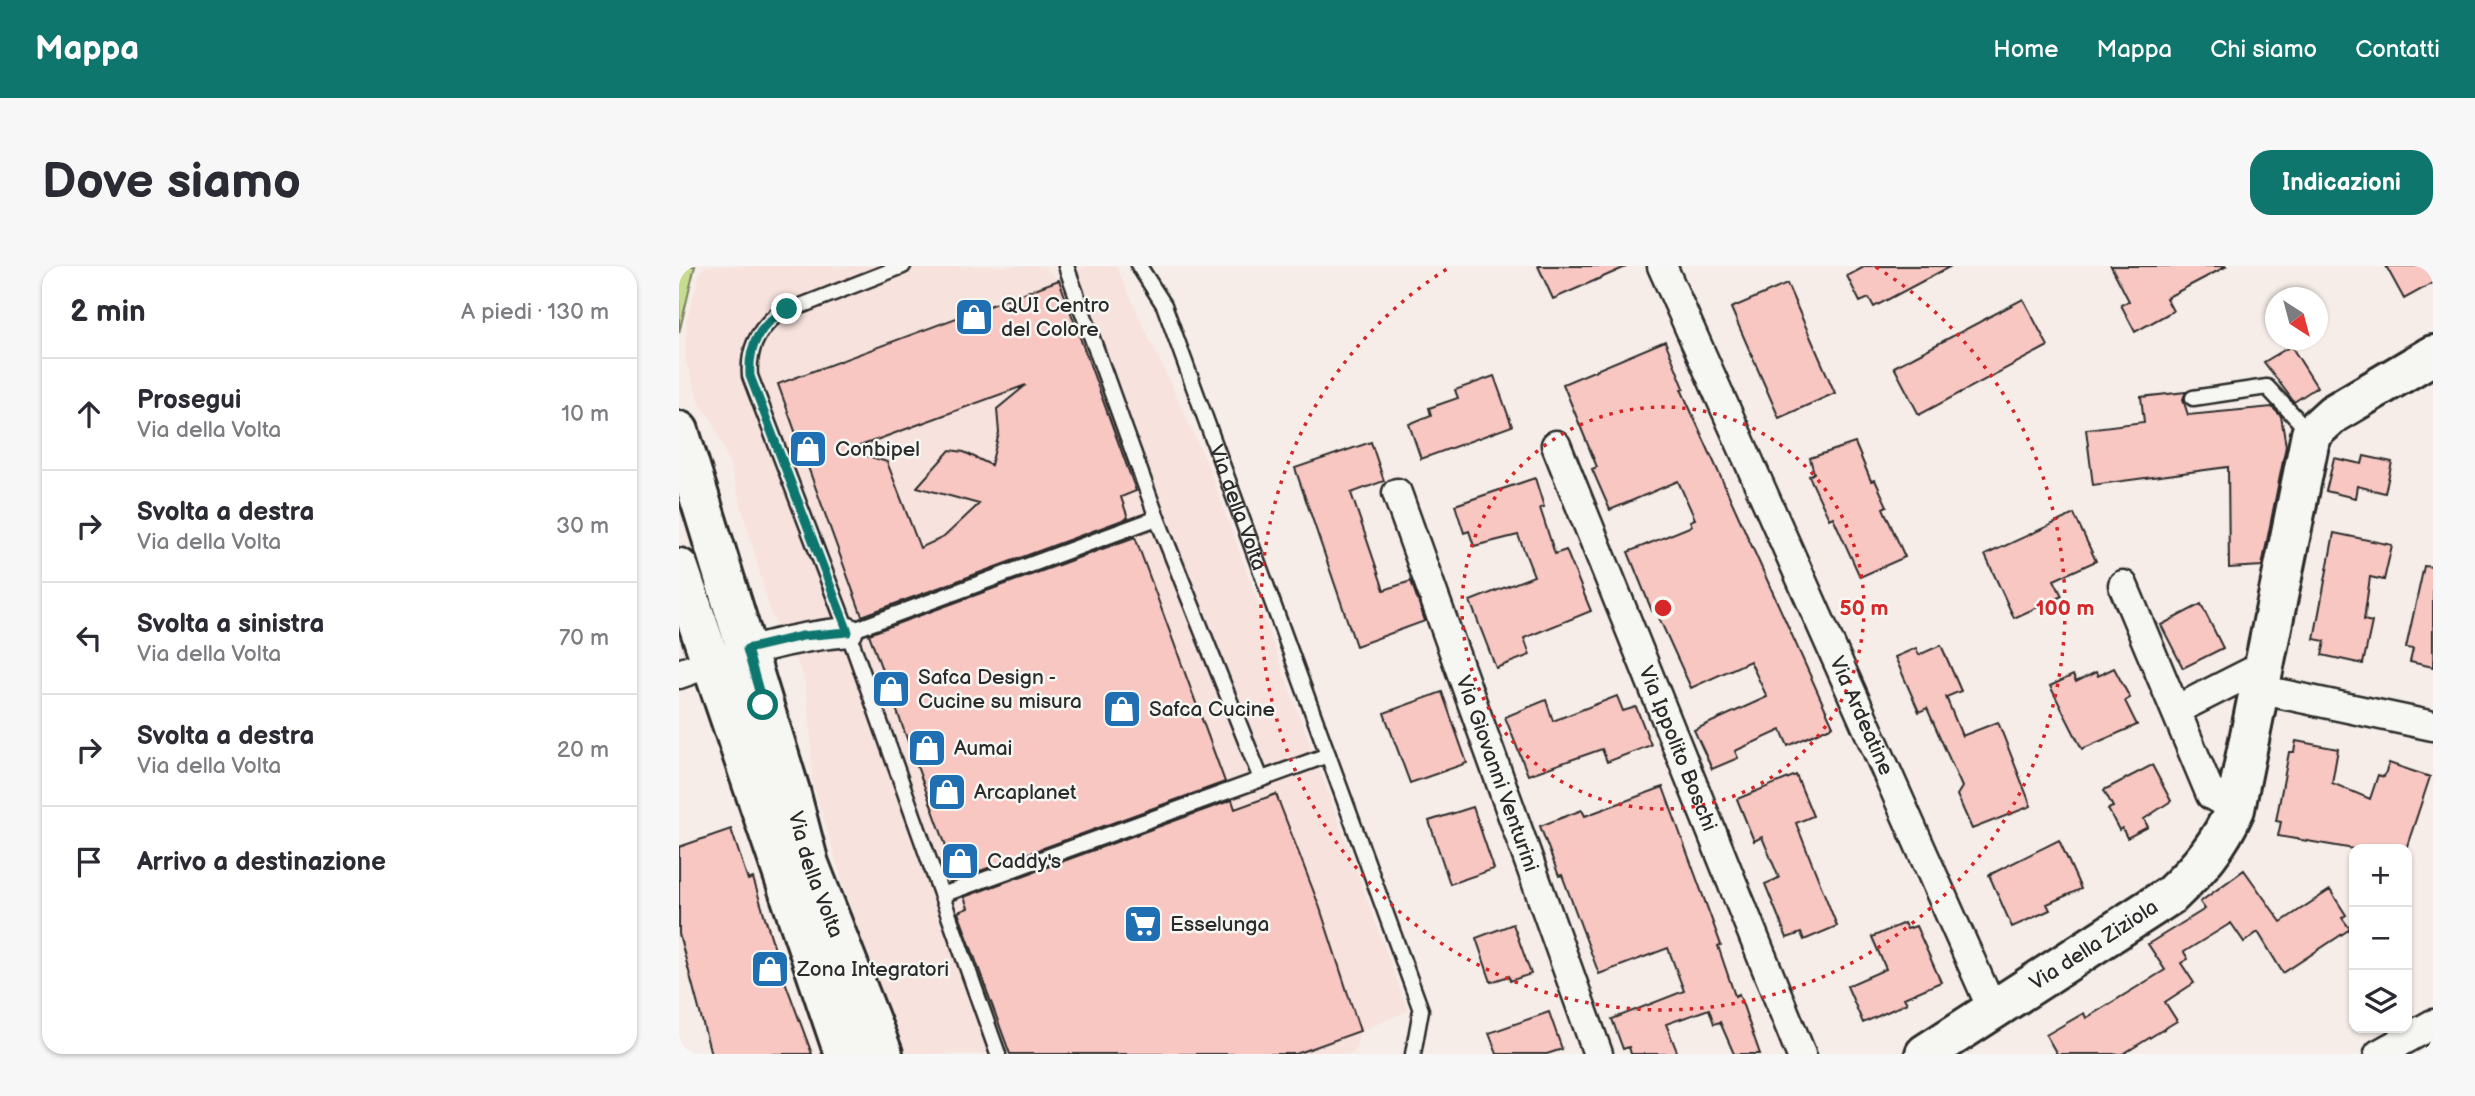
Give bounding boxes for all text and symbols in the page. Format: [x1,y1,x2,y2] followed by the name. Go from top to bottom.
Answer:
[35,29,139,69] text: Mappa
[1993,35,2058,64] text: Home
[2096,35,2172,64] text: Mappa
[2210,35,2317,64] text: Chi siamo
[2355,35,2440,64] text: Contatti
[2250,150,2433,215] button: Indicazioni
[42,153,301,212] text: Dove siamo
[2265,287,2328,350] north arrow
[771,293,802,324] route end
[1001,293,1110,342] place label: QUI Centro del Colore
[70,294,146,330] text: 2 min
[953,296,995,338] shop icon: QUI Centro del Colore
[461,298,609,326] text: A piedi · 130 m
[137,385,241,416] text: Prosegui
[70,395,108,433] icon: ahead
[561,400,609,428] text: 10 m
[137,416,281,444] text: Via della Volta
[787,428,829,470] shop icon: Conbipel
[835,437,920,462] place label: Conbipel
[1203,442,1272,574] street label: Via della Volta
[137,497,314,528] text: Svolta a destra
[70,507,108,545] icon: right
[556,512,609,540] text: 30 m
[137,528,281,556] text: Via della Volta
[1651,596,1675,620] centre of rings
[1840,596,1888,621] text: 50 m
[2036,596,2094,621] text: 100 m
[137,609,324,640] text: Svolta a sinistra
[70,619,108,657] icon: left
[559,624,609,652] text: 70 m
[137,640,281,668] text: Via della Volta
[1824,652,1899,779] street label: Via Ardeatine
[1633,662,1722,835] street label: Via Ippolito Boschi
[918,665,1082,714] place label: Safca Design - Cucine su misura
[870,668,912,710] shop icon: Safca Design - Cucine su misura
[1450,672,1544,875] street label: Via Giovanni Venturini
[1101,688,1143,730] shop icon: Safca Cucine
[747,689,778,720] route start
[1149,697,1275,722] place label: Safca Cucine
[137,721,314,752] text: Svolta a destra
[906,727,948,769] shop icon: Aumai
[70,731,108,769] icon: right
[557,736,609,764] text: 20 m
[954,736,1013,761] place label: Aumai
[137,752,281,780] text: Via della Volta
[926,771,968,813] shop icon: Arcaplanet
[974,780,1077,805] place label: Arcaplanet
[783,809,848,941] street label: Via della Volta
[939,840,981,882] shop icon: Caddy's
[70,843,108,881] icon: arrive
[2349,844,2412,1033] map controls
[2349,844,2412,907] button: +
[137,847,386,878] text: Arrivo a destinazione
[987,849,1061,874] place label: Caddy's
[2025,894,2163,996] street label: Via della Ziziola
[1122,903,1164,945] supermarket icon: Esselunga
[2349,907,2412,970] button: −
[1170,912,1269,937] place label: Esselunga
[749,948,791,990] shop icon: Zona Integratori
[796,957,949,982] place label: Zona Integratori
[2349,970,2412,1033] button: layers

